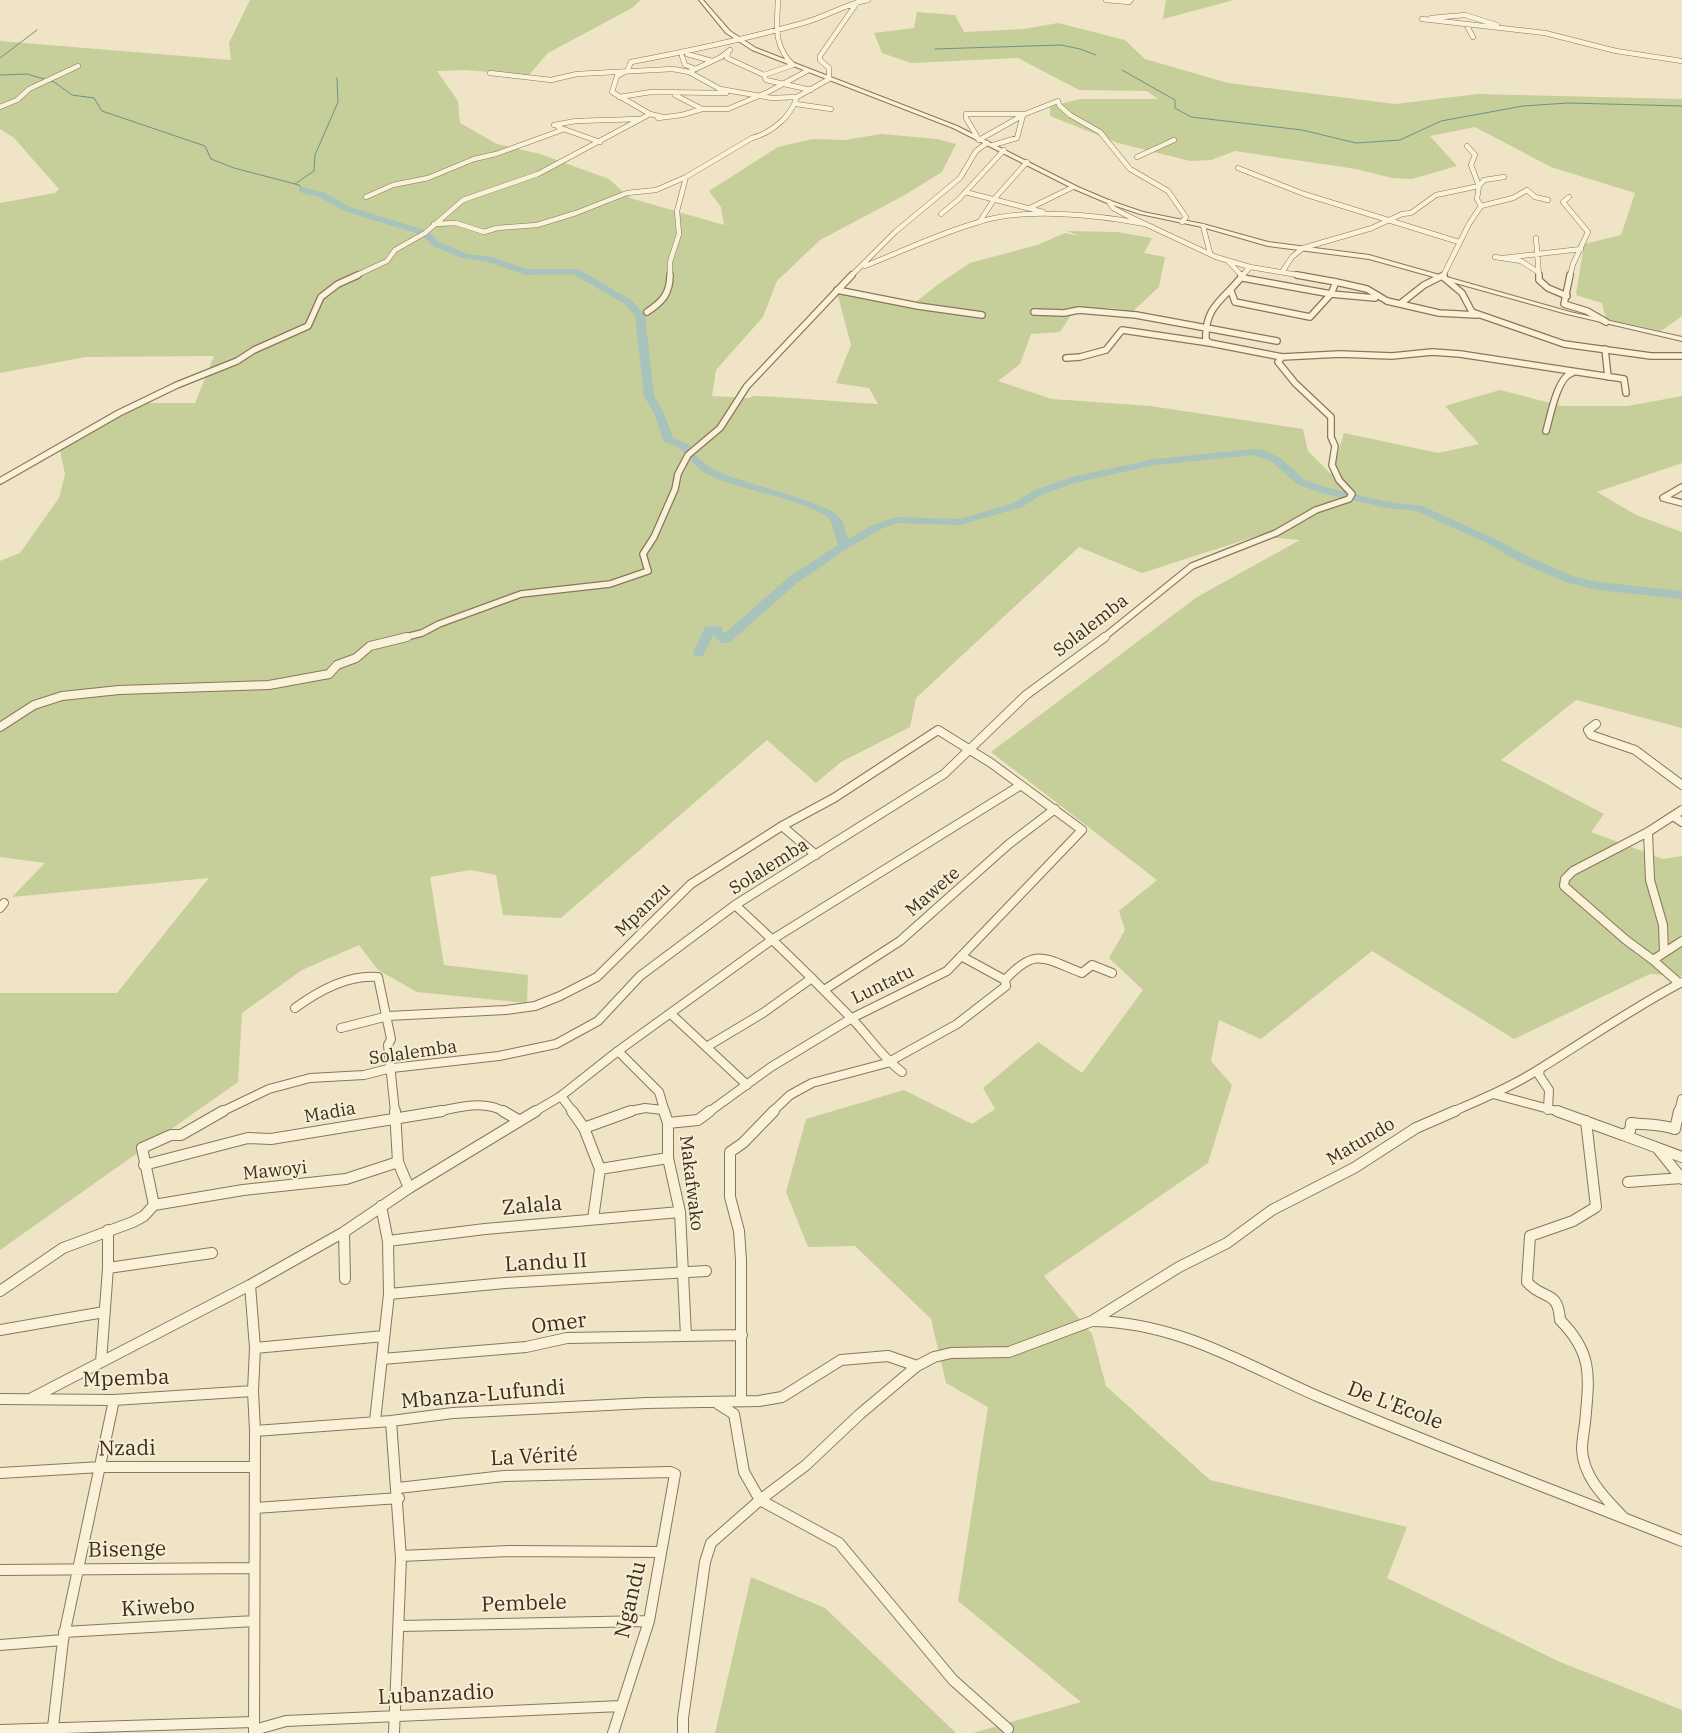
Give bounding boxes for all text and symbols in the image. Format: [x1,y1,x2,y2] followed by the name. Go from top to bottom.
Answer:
[1049,590,1133,662] street label: Solalemba
[726,834,812,900] street label: Solalemba
[901,863,965,921] street label: Mawete
[611,878,675,942] street label: Mpanzu
[848,961,918,1009] street label: Luntatu
[367,1036,459,1070] street label: Solalemba
[303,1098,357,1128] street label: Madia
[1323,1113,1399,1171] street label: Matundo
[674,1134,708,1232] street label: Makafwako
[242,1157,308,1185] street label: Mawoyi
[501,1191,563,1221] street label: Zalala
[504,1248,588,1278] street label: Landu II
[530,1308,588,1340] street label: Omer
[82,1365,170,1393] street label: Mpemba
[400,1375,566,1415] street label: Mbanza-Lufundi
[1344,1376,1446,1436] street label: De L'Ecole
[98,1436,156,1462] street label: Nzadi
[490,1442,578,1472] street label: La Vérité
[88,1537,166,1563] street label: Bisenge
[610,1559,652,1641] street label: Ngandu
[481,1590,567,1618] street label: Pembele
[121,1593,195,1623] street label: Kiwebo
[377,1679,495,1711] street label: Lubanzadio

